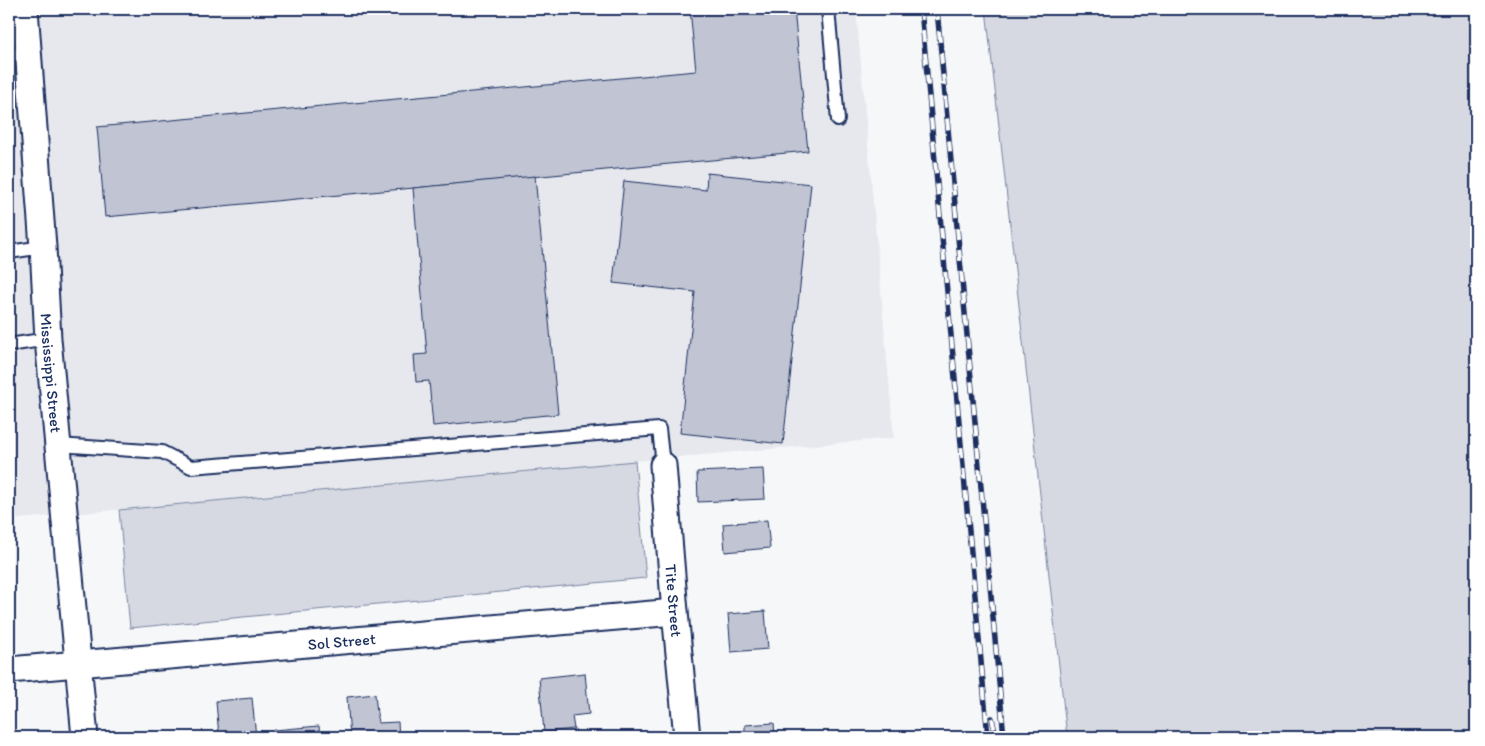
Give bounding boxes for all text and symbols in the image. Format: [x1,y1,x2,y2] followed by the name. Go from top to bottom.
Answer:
[37,313,66,434] street label: Mississippi Street
[662,563,687,638] street label: Tite Street
[307,629,376,653] street label: Sol Street

